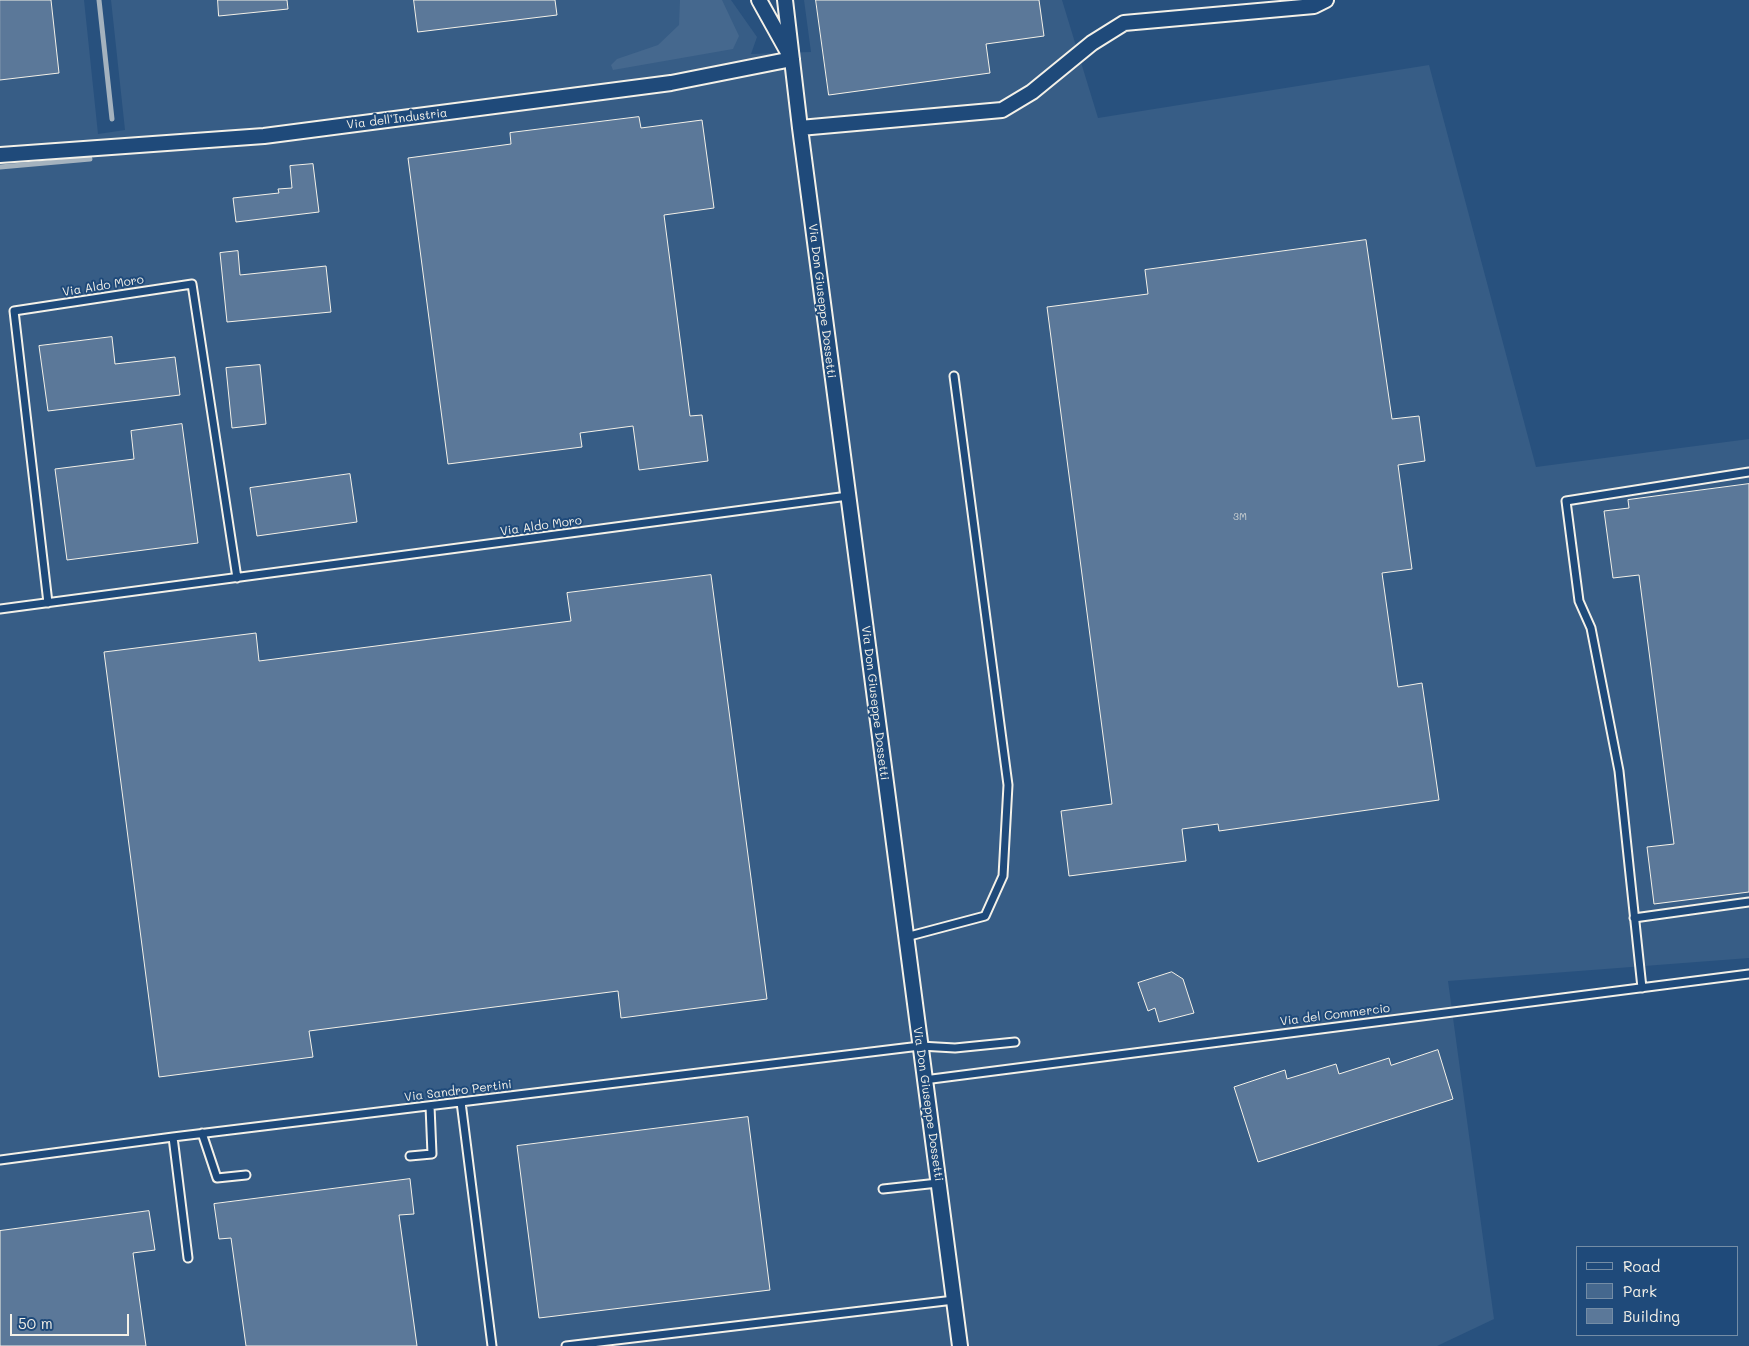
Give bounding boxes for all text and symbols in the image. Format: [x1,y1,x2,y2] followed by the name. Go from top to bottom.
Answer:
[346,106,448,132] street label: Via dell’Industria
[805,223,839,379] street label: Via Don Giuseppe Dossetti
[61,272,145,300] street label: Via Aldo Moro
[1233,511,1247,523] house number: 3M
[499,513,583,539] street label: Via Aldo Moro
[858,625,892,781] street label: Via Don Giuseppe Dossetti
[1279,1001,1391,1029] street label: Via del Commercio
[910,1026,946,1182] street label: Via Don Giuseppe Dossetti
[403,1077,513,1105] street label: Via Sandro Pertini
[1576,1246,1739,1336] legend
[1623,1256,1660,1276] text: Road
[1623,1281,1657,1301] text: Park
[12,1304,131,1336] scale bar
[1623,1306,1680,1326] text: Building
[18,1313,53,1333] text: 50 m

